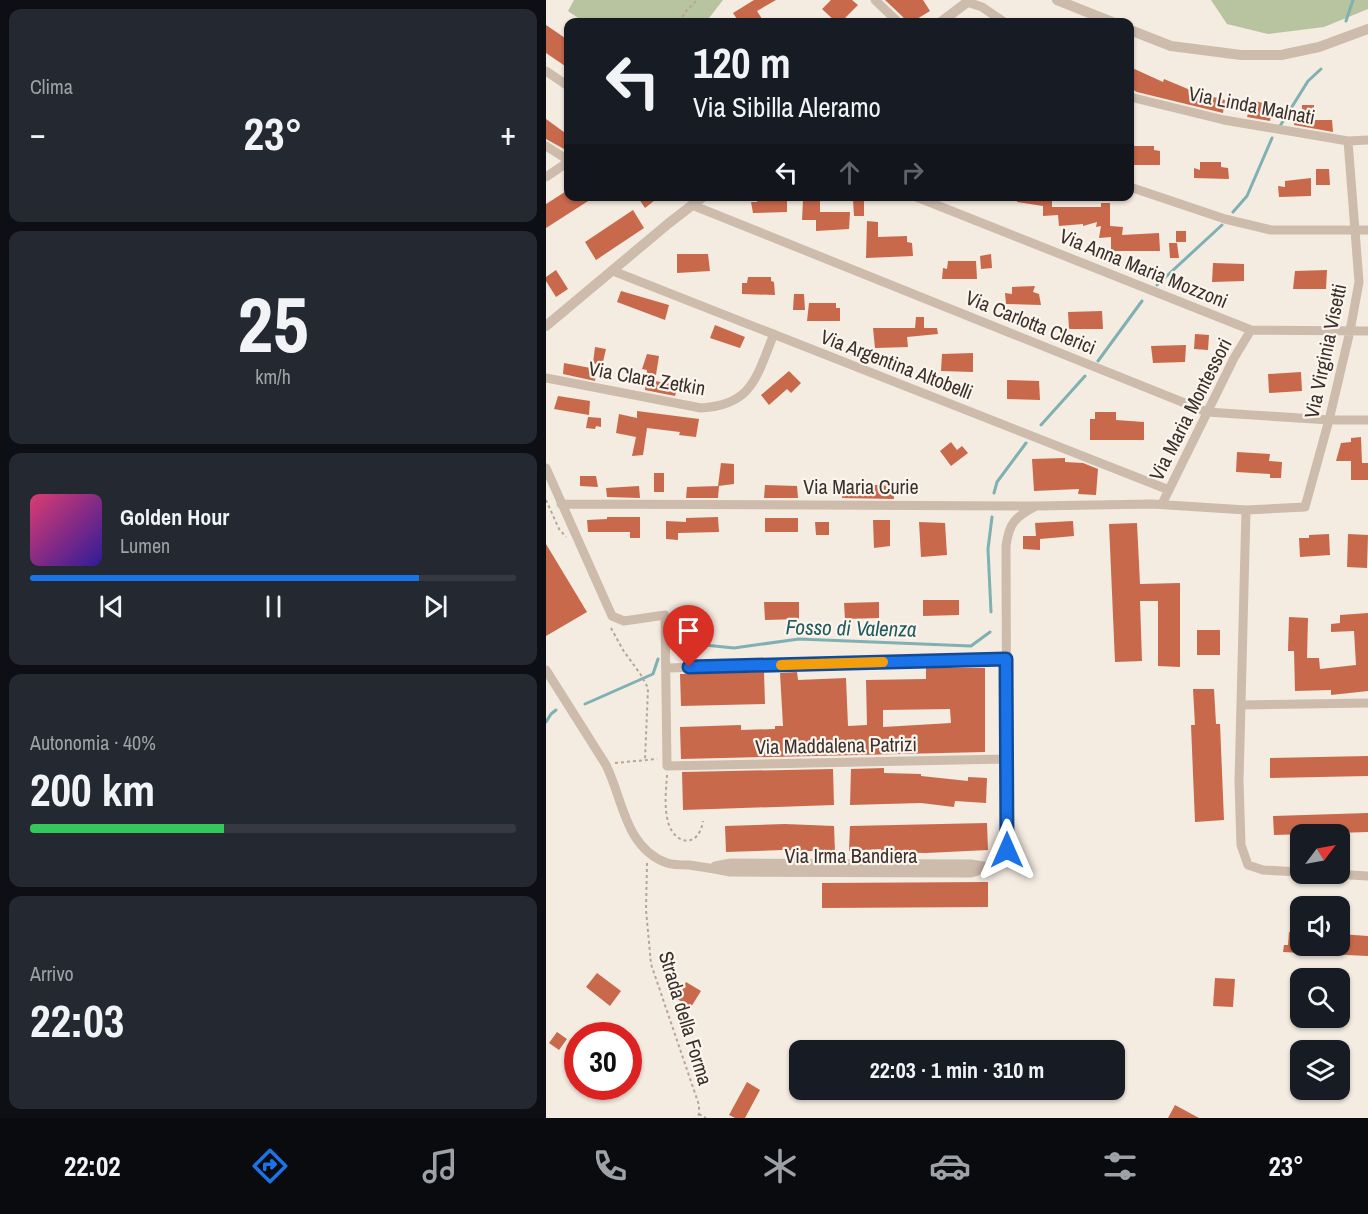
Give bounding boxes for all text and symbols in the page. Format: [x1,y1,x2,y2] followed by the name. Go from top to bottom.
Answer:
[693,35,791,91] text: 120 m
[594,42,672,120] icon: left
[30,73,73,100] text: Clima
[1186,80,1318,130] street label: Via Linda Malnati
[693,89,881,125] text: Via Sibilla Aleramo
[243,103,303,164] text: 23°
[30,111,46,155] text: −
[500,111,516,155] text: +
[770,156,803,189] icon: left
[833,156,866,189] icon: ahead
[896,156,929,189] icon: right
[1056,222,1232,314] street label: Via Anna Maria Mozzoni
[237,271,309,376] text: 25
[1298,281,1352,421] street label: Via Virginia Visetti
[962,284,1100,360] street label: Via Carlotta Clerici
[817,323,977,405] street label: Via Argentina Altobelli
[1142,333,1238,485] street label: Via Maria Montessori
[586,354,708,402] street label: Via Clara Zetkin
[255,363,291,390] text: km/h
[803,473,919,500] street label: Via Maria Curie
[120,502,229,532] text: Golden Hour
[120,532,170,559] text: Lumen
[95,590,128,623] icon: previous
[257,590,290,623] icon: pause
[419,590,452,623] icon: next
[663,605,714,667] pin
[785,612,917,644] water label: Fosso di Valenza
[672,614,705,647] icon: arrive
[30,729,156,756] text: Autonomia · 40%
[755,730,917,760] street label: Via Maddalena Patrizi
[30,759,155,820] text: 200 km
[975,818,1039,882] position arrow
[1290,824,1350,884] north arrow
[1290,824,1350,1100] map controls
[785,842,917,869] street label: Via Irma Bandiera
[1290,896,1350,956] button: sound
[653,948,719,1088] street label: Strada della Forma
[30,960,74,987] text: Arrivo
[1290,968,1350,1028] button: search
[30,990,124,1051] text: 22:03
[564,1022,642,1100] speed limit sign: 30
[1290,1040,1350,1100] button: layers
[870,1055,1044,1085] text: 22:03 · 1 min · 310 m
[249,1145,291,1187] icon: directions
[419,1145,461,1187] icon: music
[589,1145,631,1187] icon: phone
[759,1145,801,1187] icon: climate
[929,1145,971,1187] icon: car
[1099,1145,1141,1187] icon: filters
[64,1148,121,1184] text: 22:02
[1269,1148,1304,1184] text: 23°

